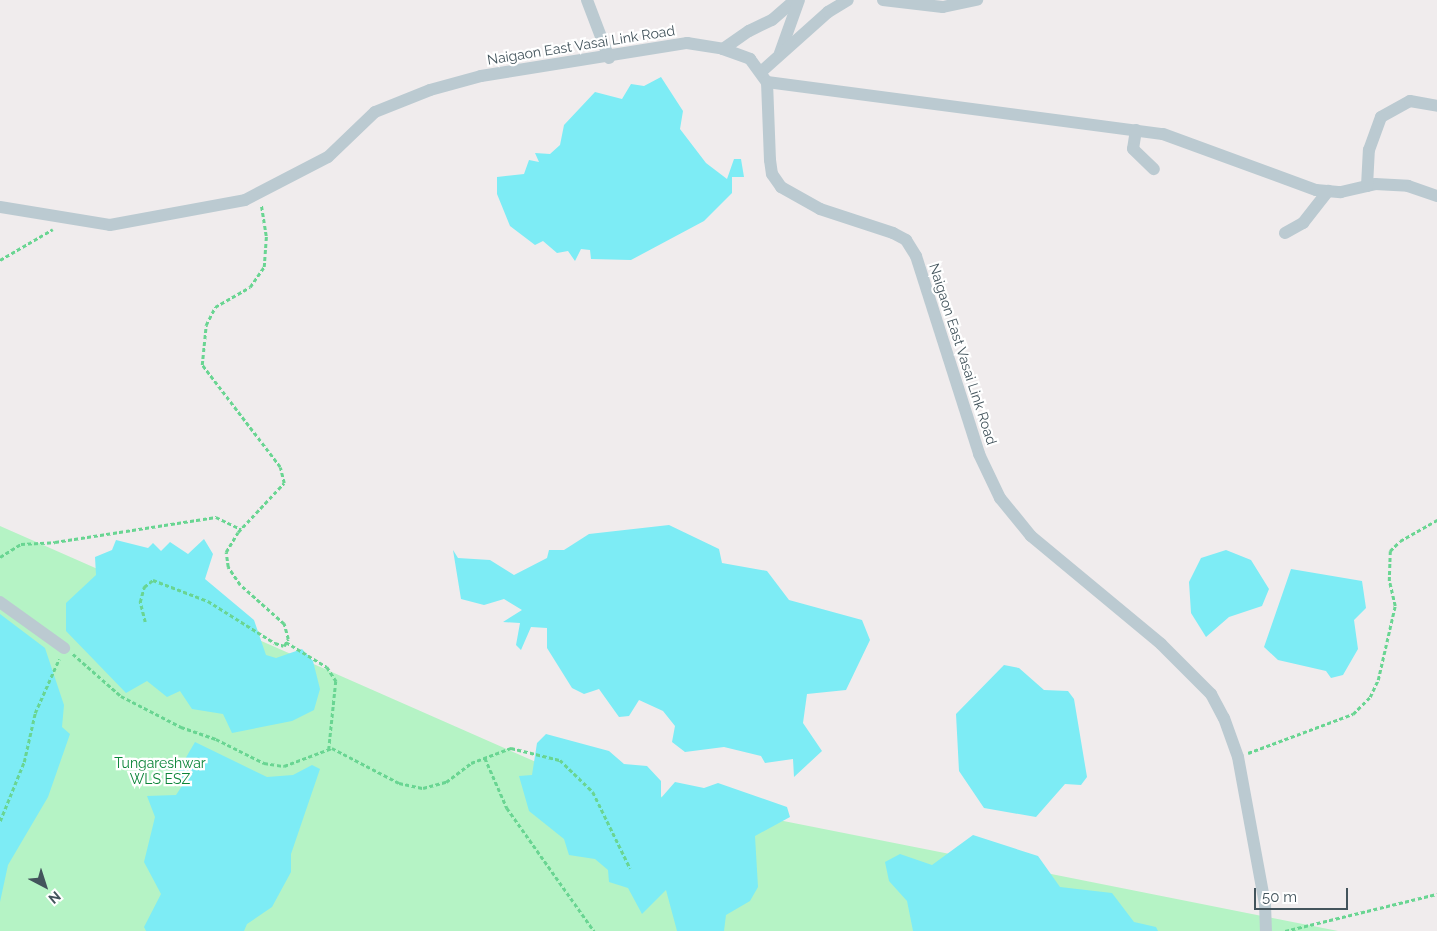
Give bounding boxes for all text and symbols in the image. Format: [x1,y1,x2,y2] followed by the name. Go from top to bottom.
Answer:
[486,22,676,68] street label: Naigaon East Vasai Link Road
[926,261,1000,447] street label: Naigaon East Vasai Link Road
[114,755,206,788] park label: Tungareshwar WLS ESZ
[20,861,70,911] north arrow
[1257,878,1351,910] scale bar
[45,888,64,907] text: N
[1262,888,1297,906] text: 50 m

